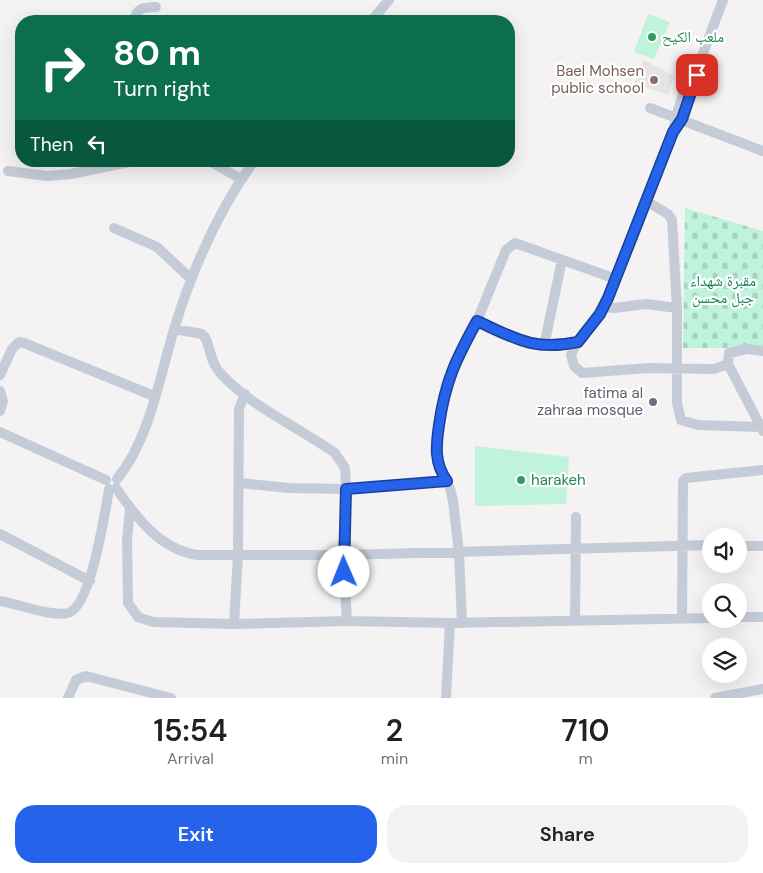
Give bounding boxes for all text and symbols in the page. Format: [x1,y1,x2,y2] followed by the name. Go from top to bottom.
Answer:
[662,27,724,47] place label: ملعب الكيح
[113,30,201,76] text: 80 m
[646,31,658,43] marker: ملعب الكيح
[30,35,95,100] icon: right
[676,54,718,96] pin
[551,61,644,98] place label: Bael Mohsen public school
[683,61,711,89] icon: arrive
[113,74,210,103] text: Turn right
[648,74,660,86] marker: Bael Mohsen public school
[83,130,111,158] icon: left
[30,132,73,157] text: Then
[690,271,756,308] park label: مقبرة شهداء جبل محسن
[537,383,643,420] place label: fatima al zahraa mosque
[647,396,659,408] marker: fatima al zahraa mosque
[531,470,586,490] place label: harakeh
[515,474,527,486] marker: harakeh
[702,528,747,683] map controls
[702,528,747,573] button: sound
[317,545,369,597] position arrow
[702,583,747,628] button: search
[702,638,747,683] button: layers
[153,711,227,750] text: 15:54
[386,711,403,750] text: 2
[562,711,609,750] text: 710
[167,748,214,769] text: Arrival
[381,748,408,769] text: min
[578,748,593,769] text: m
[15,805,377,863] button: Exit
[387,805,748,863] button: Share

